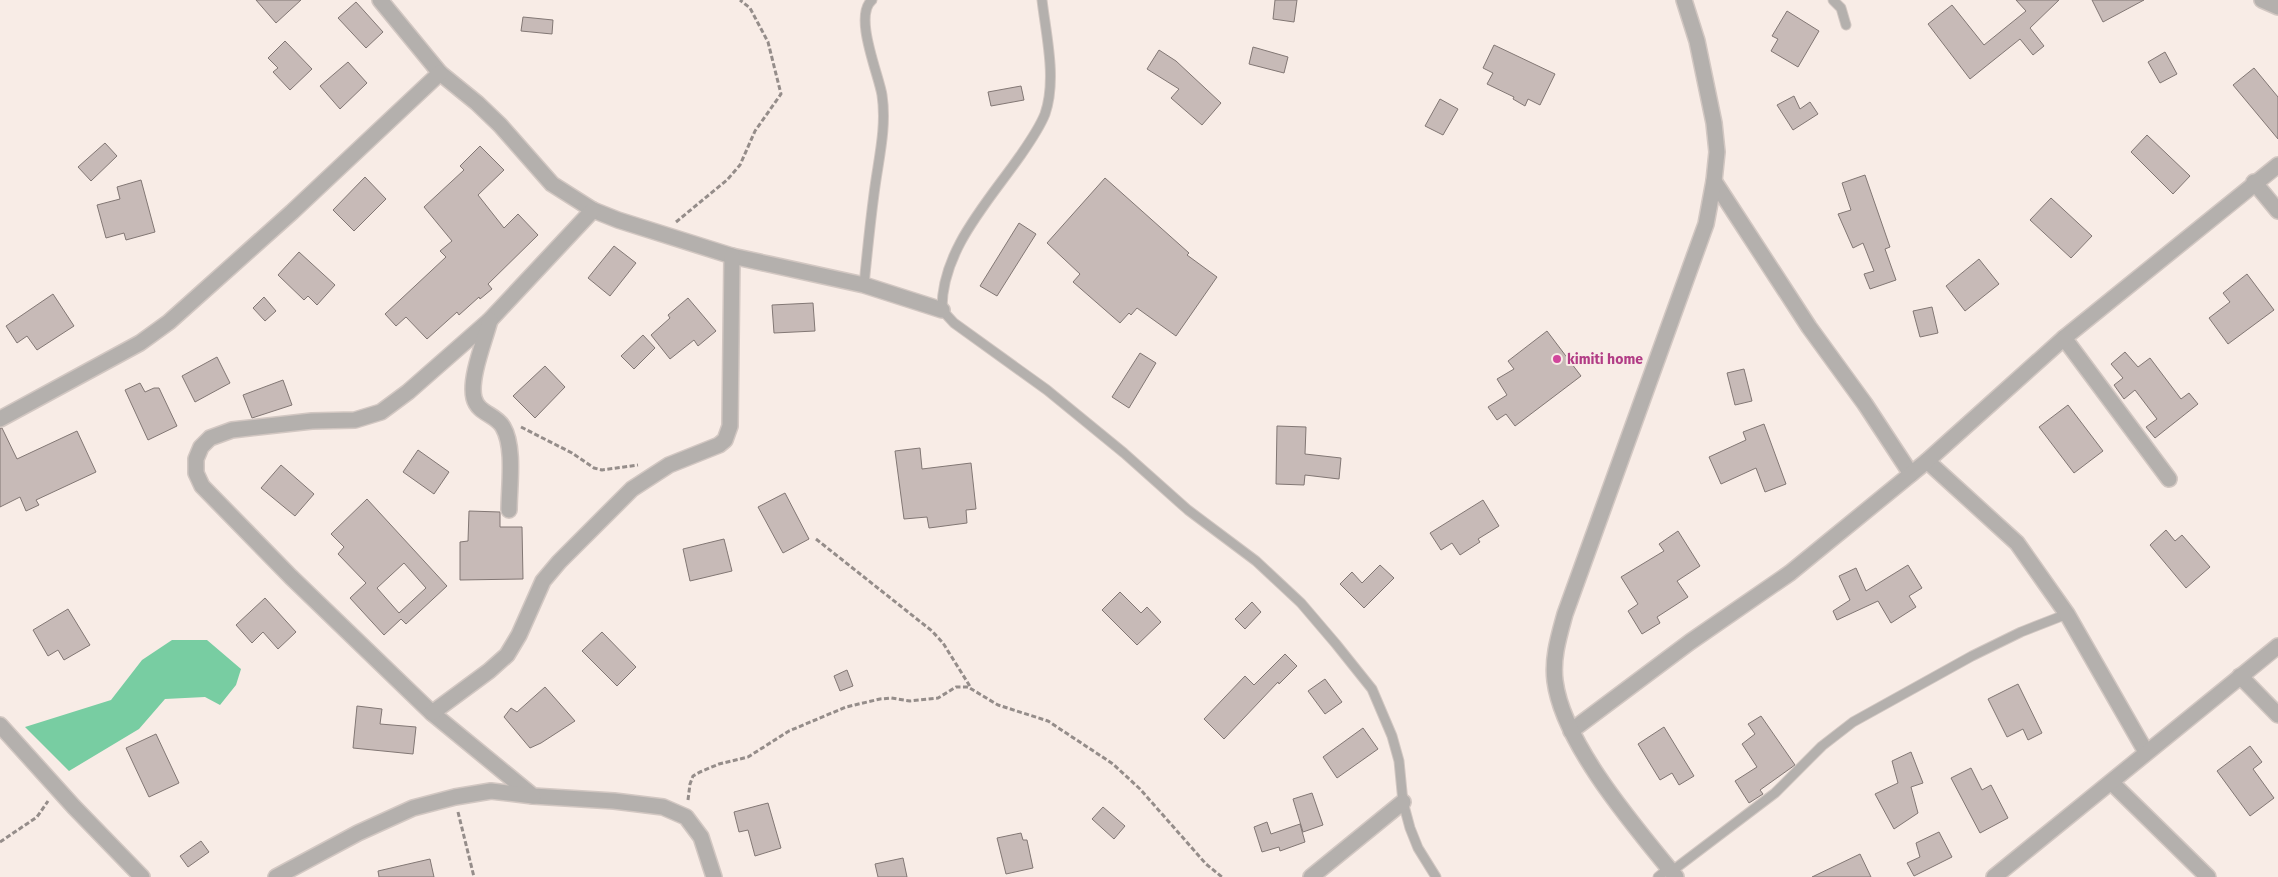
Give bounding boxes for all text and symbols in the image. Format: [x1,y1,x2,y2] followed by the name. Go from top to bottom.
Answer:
[1567,351,1643,368] place label: kimiti home
[1551,353,1563,365] marker: kimiti home

